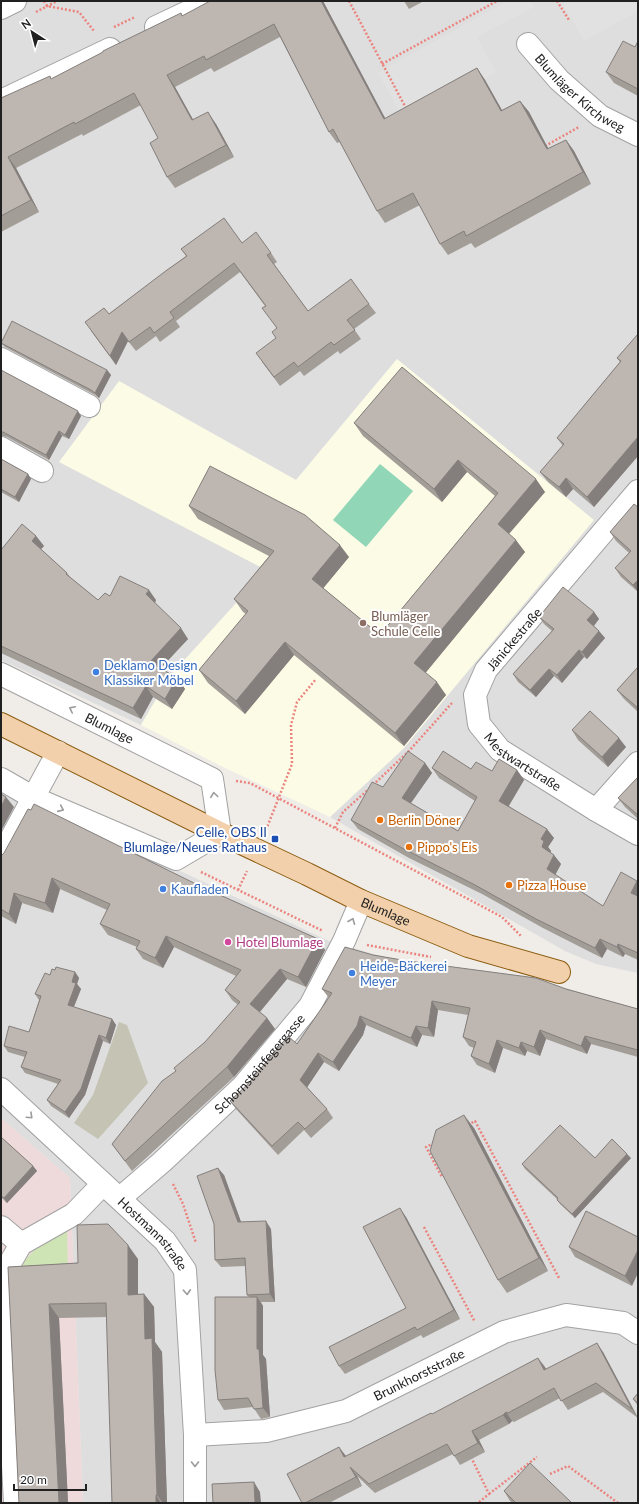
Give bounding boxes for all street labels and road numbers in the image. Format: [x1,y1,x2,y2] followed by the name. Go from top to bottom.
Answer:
[532,50,628,135] street label: Blumläger Kirchweg
[483,604,545,674] street label: Jänickestraße
[82,709,136,747] street label: Blumlage
[481,729,564,794] street label: Mestwartstraße
[358,894,413,929] street label: Blumlage
[211,1011,308,1117] street label: Schornsteinfegergasse
[115,1194,191,1274] street label: Hostmannstraße
[371,1345,467,1404] street label: Brunkhorststraße

